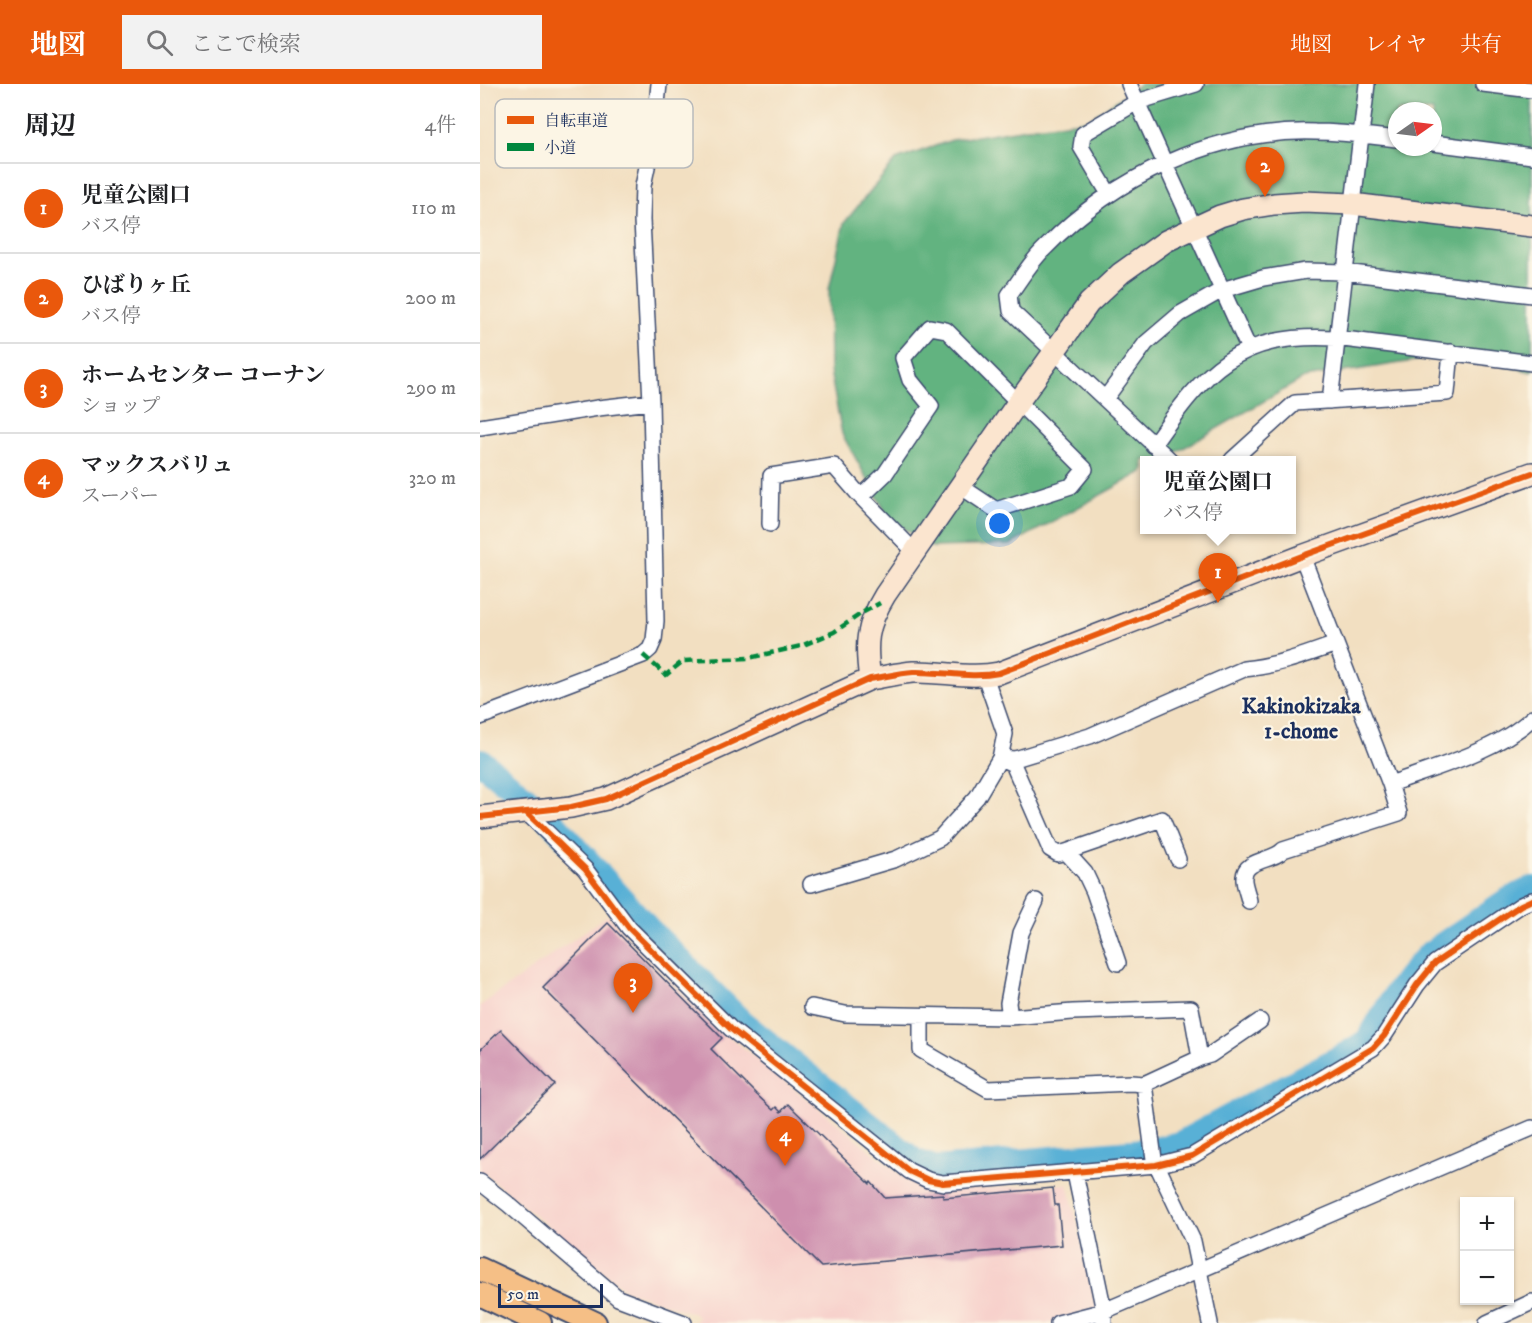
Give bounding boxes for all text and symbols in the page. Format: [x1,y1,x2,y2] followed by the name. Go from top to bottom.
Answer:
[122,15,542,69] search box
[143,26,176,59] icon: search
[30,28,86,63] text: 地図
[191,31,301,58] text: ここで検索
[1290,32,1332,58] text: 地図
[1365,32,1427,58] text: レイヤ
[1460,32,1502,58] text: 共有
[495,99,693,168] legend
[1388,102,1442,156] north arrow
[24,110,76,143] text: 周辺
[544,111,608,131] text: 自転車道
[424,113,456,138] text: 4件
[544,138,576,158] text: 小道
[1246,147,1284,197] pin: 2
[81,182,191,209] text: 児童公園口
[40,196,47,221] text: 1
[411,196,456,221] text: 110 m
[81,214,141,239] text: バス停
[81,272,191,299] text: ひばりヶ丘
[39,286,48,311] text: 2
[405,286,456,311] text: 200 m
[81,304,141,329] text: バス停
[81,362,326,389] text: ホームセンター コーナン
[40,376,47,401] text: 3
[406,376,456,401] text: 290 m
[81,394,161,419] text: ショップ
[81,452,233,479] text: マックスバリュ
[1140,456,1296,534] popup
[38,466,49,491] text: 4
[409,466,456,491] text: 320 m
[1163,469,1273,496] text: 児童公園口
[81,484,159,509] text: スーパー
[1163,501,1223,526] text: バス停
[985,509,1014,538] your location
[1198,554,1238,603] pin: 1
[1241,693,1361,745] district label: Kakinokizaka 1-chome
[614,964,652,1013] pin: 3
[766,1116,804,1166] pin: 4
[1460,1197,1514,1305] map controls
[1460,1197,1514,1251] button: +
[1460,1251,1514,1305] button: −
[498,1281,603,1308] scale bar
[507,1284,539,1304] text: 50 m

